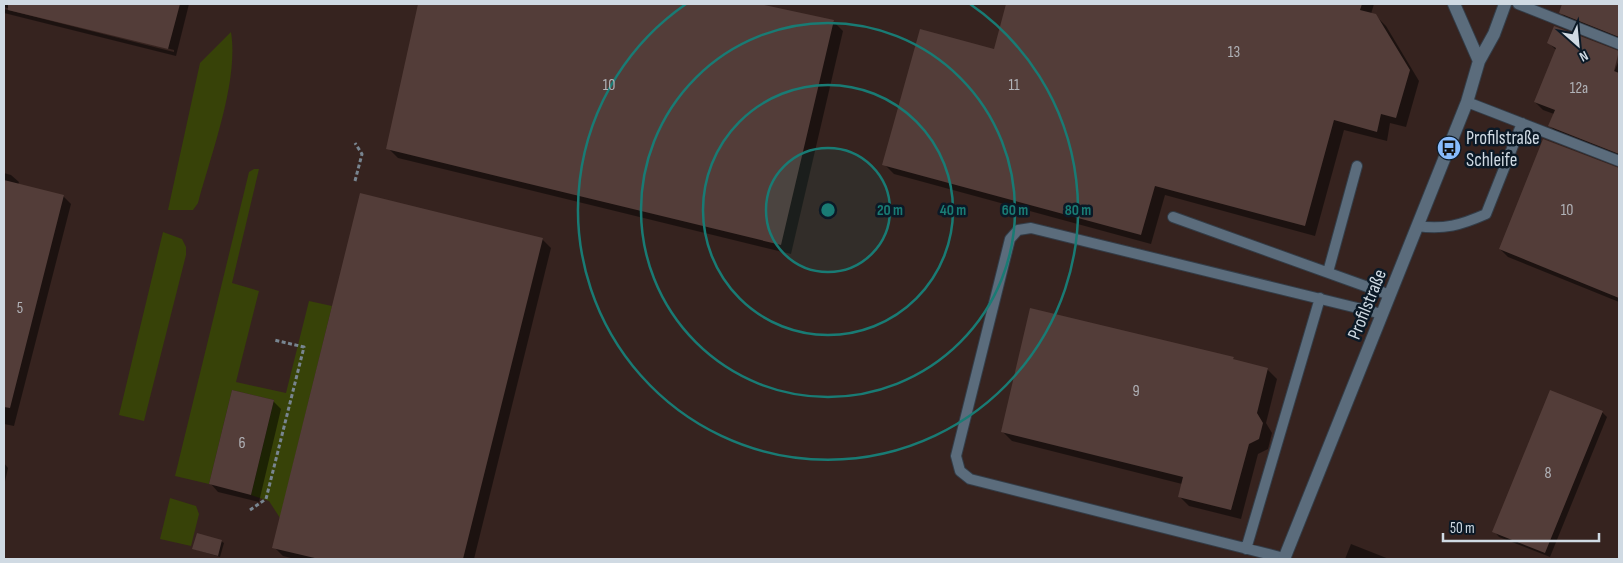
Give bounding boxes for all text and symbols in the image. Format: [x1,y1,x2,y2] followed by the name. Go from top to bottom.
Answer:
[1553,20,1603,70] north arrow
[1228,43,1240,62] house number: 13
[1576,47,1591,65] text: N
[603,76,615,95] house number: 10
[1008,76,1020,95] house number: 11
[1570,79,1588,98] house number: 12a
[1466,127,1540,172] place label: Profilstraße Schleife
[1436,135,1462,161] bus stop icon: Profilstraße Schleife
[819,201,837,219] centre of rings
[877,201,903,220] text: 20 m
[940,201,966,220] text: 40 m
[1002,201,1028,220] text: 60 m
[1065,201,1091,220] text: 80 m
[1561,201,1573,220] house number: 10
[1343,266,1392,343] street label: Profilstraße
[17,299,23,318] house number: 5
[1132,382,1140,401] house number: 9
[238,434,246,453] house number: 6
[1544,464,1552,483] house number: 8
[1443,510,1599,542] scale bar
[1450,519,1475,538] text: 50 m

